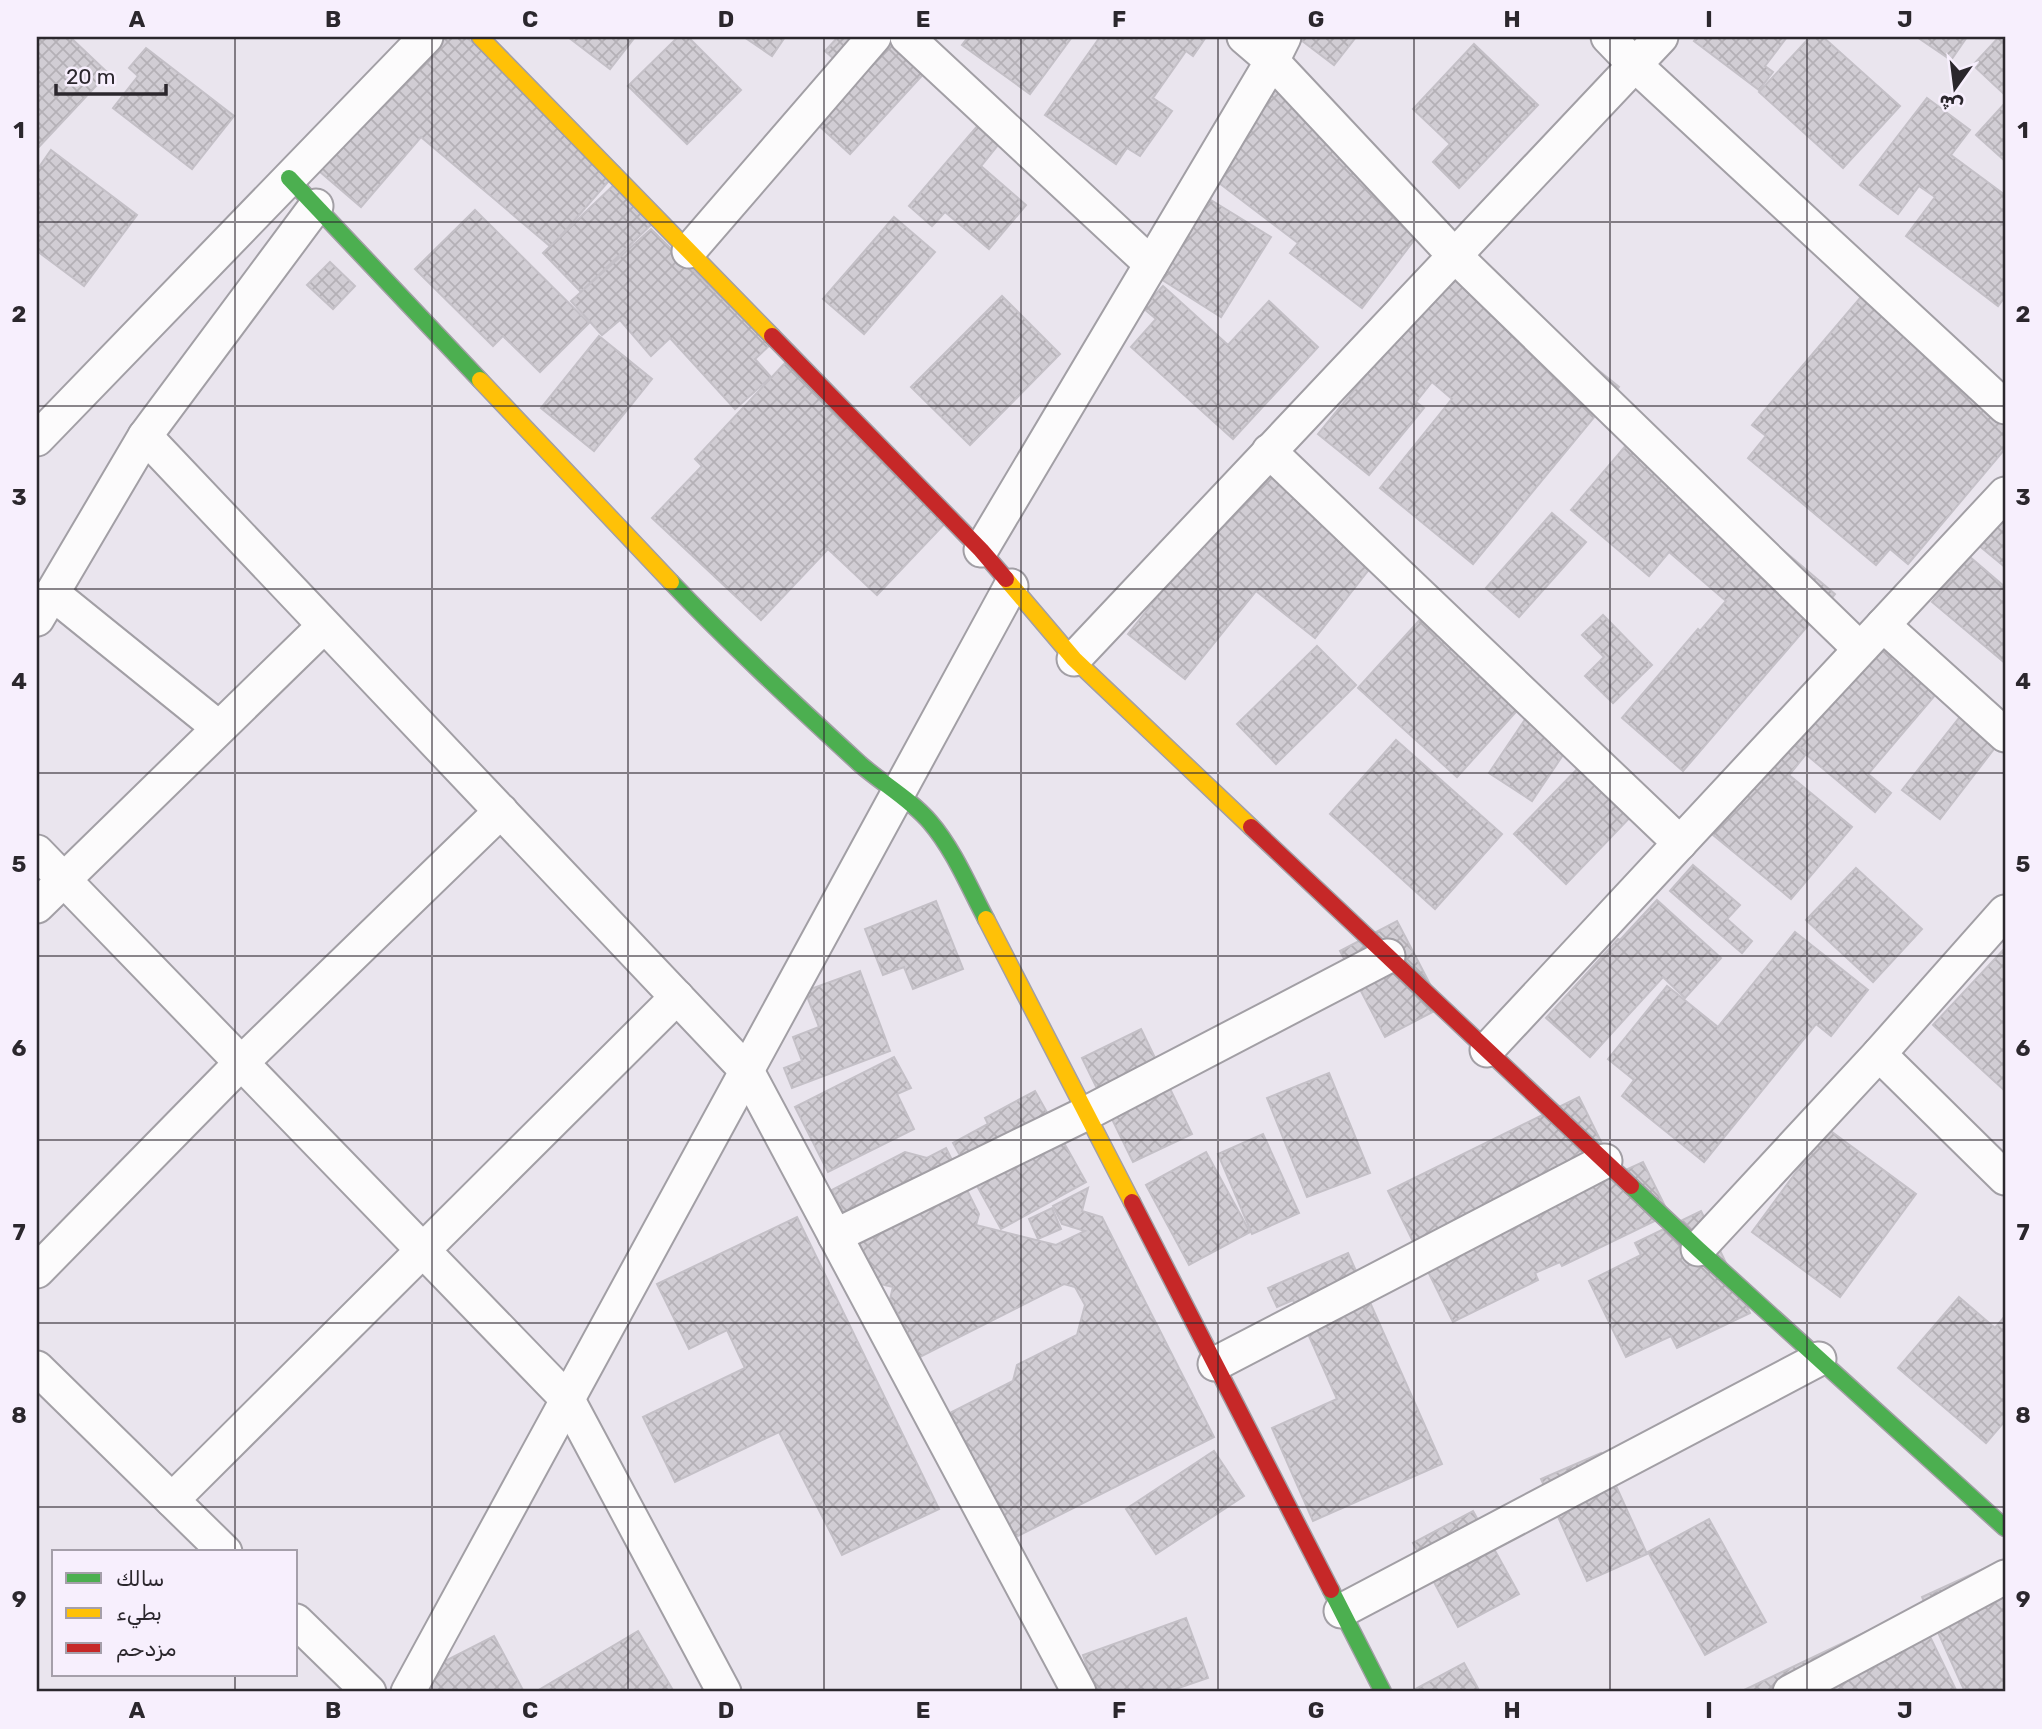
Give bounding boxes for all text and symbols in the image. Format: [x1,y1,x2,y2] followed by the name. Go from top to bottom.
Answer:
[129,5,146,33] text: A
[325,5,341,33] text: B
[522,5,538,33] text: C
[718,5,734,33] text: D
[916,5,930,33] text: E
[1112,5,1126,33] text: F
[1308,5,1324,33] text: G
[1503,5,1521,33] text: H
[1705,5,1713,33] text: I
[1897,5,1913,33] text: J
[56,52,166,96] scale bar
[1920,52,1990,122] north arrow
[66,64,115,89] text: 20 m
[1937,90,1965,118] text: ش
[13,116,25,144] text: 1
[2017,116,2029,144] text: 1
[12,300,26,328] text: 2
[2016,300,2030,328] text: 2
[11,483,27,511] text: 3
[2015,483,2031,511] text: 3
[11,667,27,695] text: 4
[2015,667,2031,695] text: 4
[12,850,27,878] text: 5
[2016,850,2031,878] text: 5
[12,1034,27,1062] text: 6
[2016,1034,2031,1062] text: 6
[12,1218,26,1246] text: 7
[2016,1218,2030,1246] text: 7
[11,1401,27,1429] text: 8
[2015,1401,2031,1429] text: 8
[52,1550,298,1676] legend
[116,1566,164,1591] text: سالك
[12,1585,26,1613] text: 9
[2016,1585,2030,1613] text: 9
[116,1600,162,1629] text: بطيء
[116,1636,176,1663] text: مزدحم
[129,1696,146,1724] text: A
[325,1696,341,1724] text: B
[522,1696,538,1724] text: C
[718,1696,734,1724] text: D
[916,1696,930,1724] text: E
[1112,1696,1126,1724] text: F
[1308,1696,1324,1724] text: G
[1503,1696,1521,1724] text: H
[1705,1696,1713,1724] text: I
[1897,1696,1913,1724] text: J

